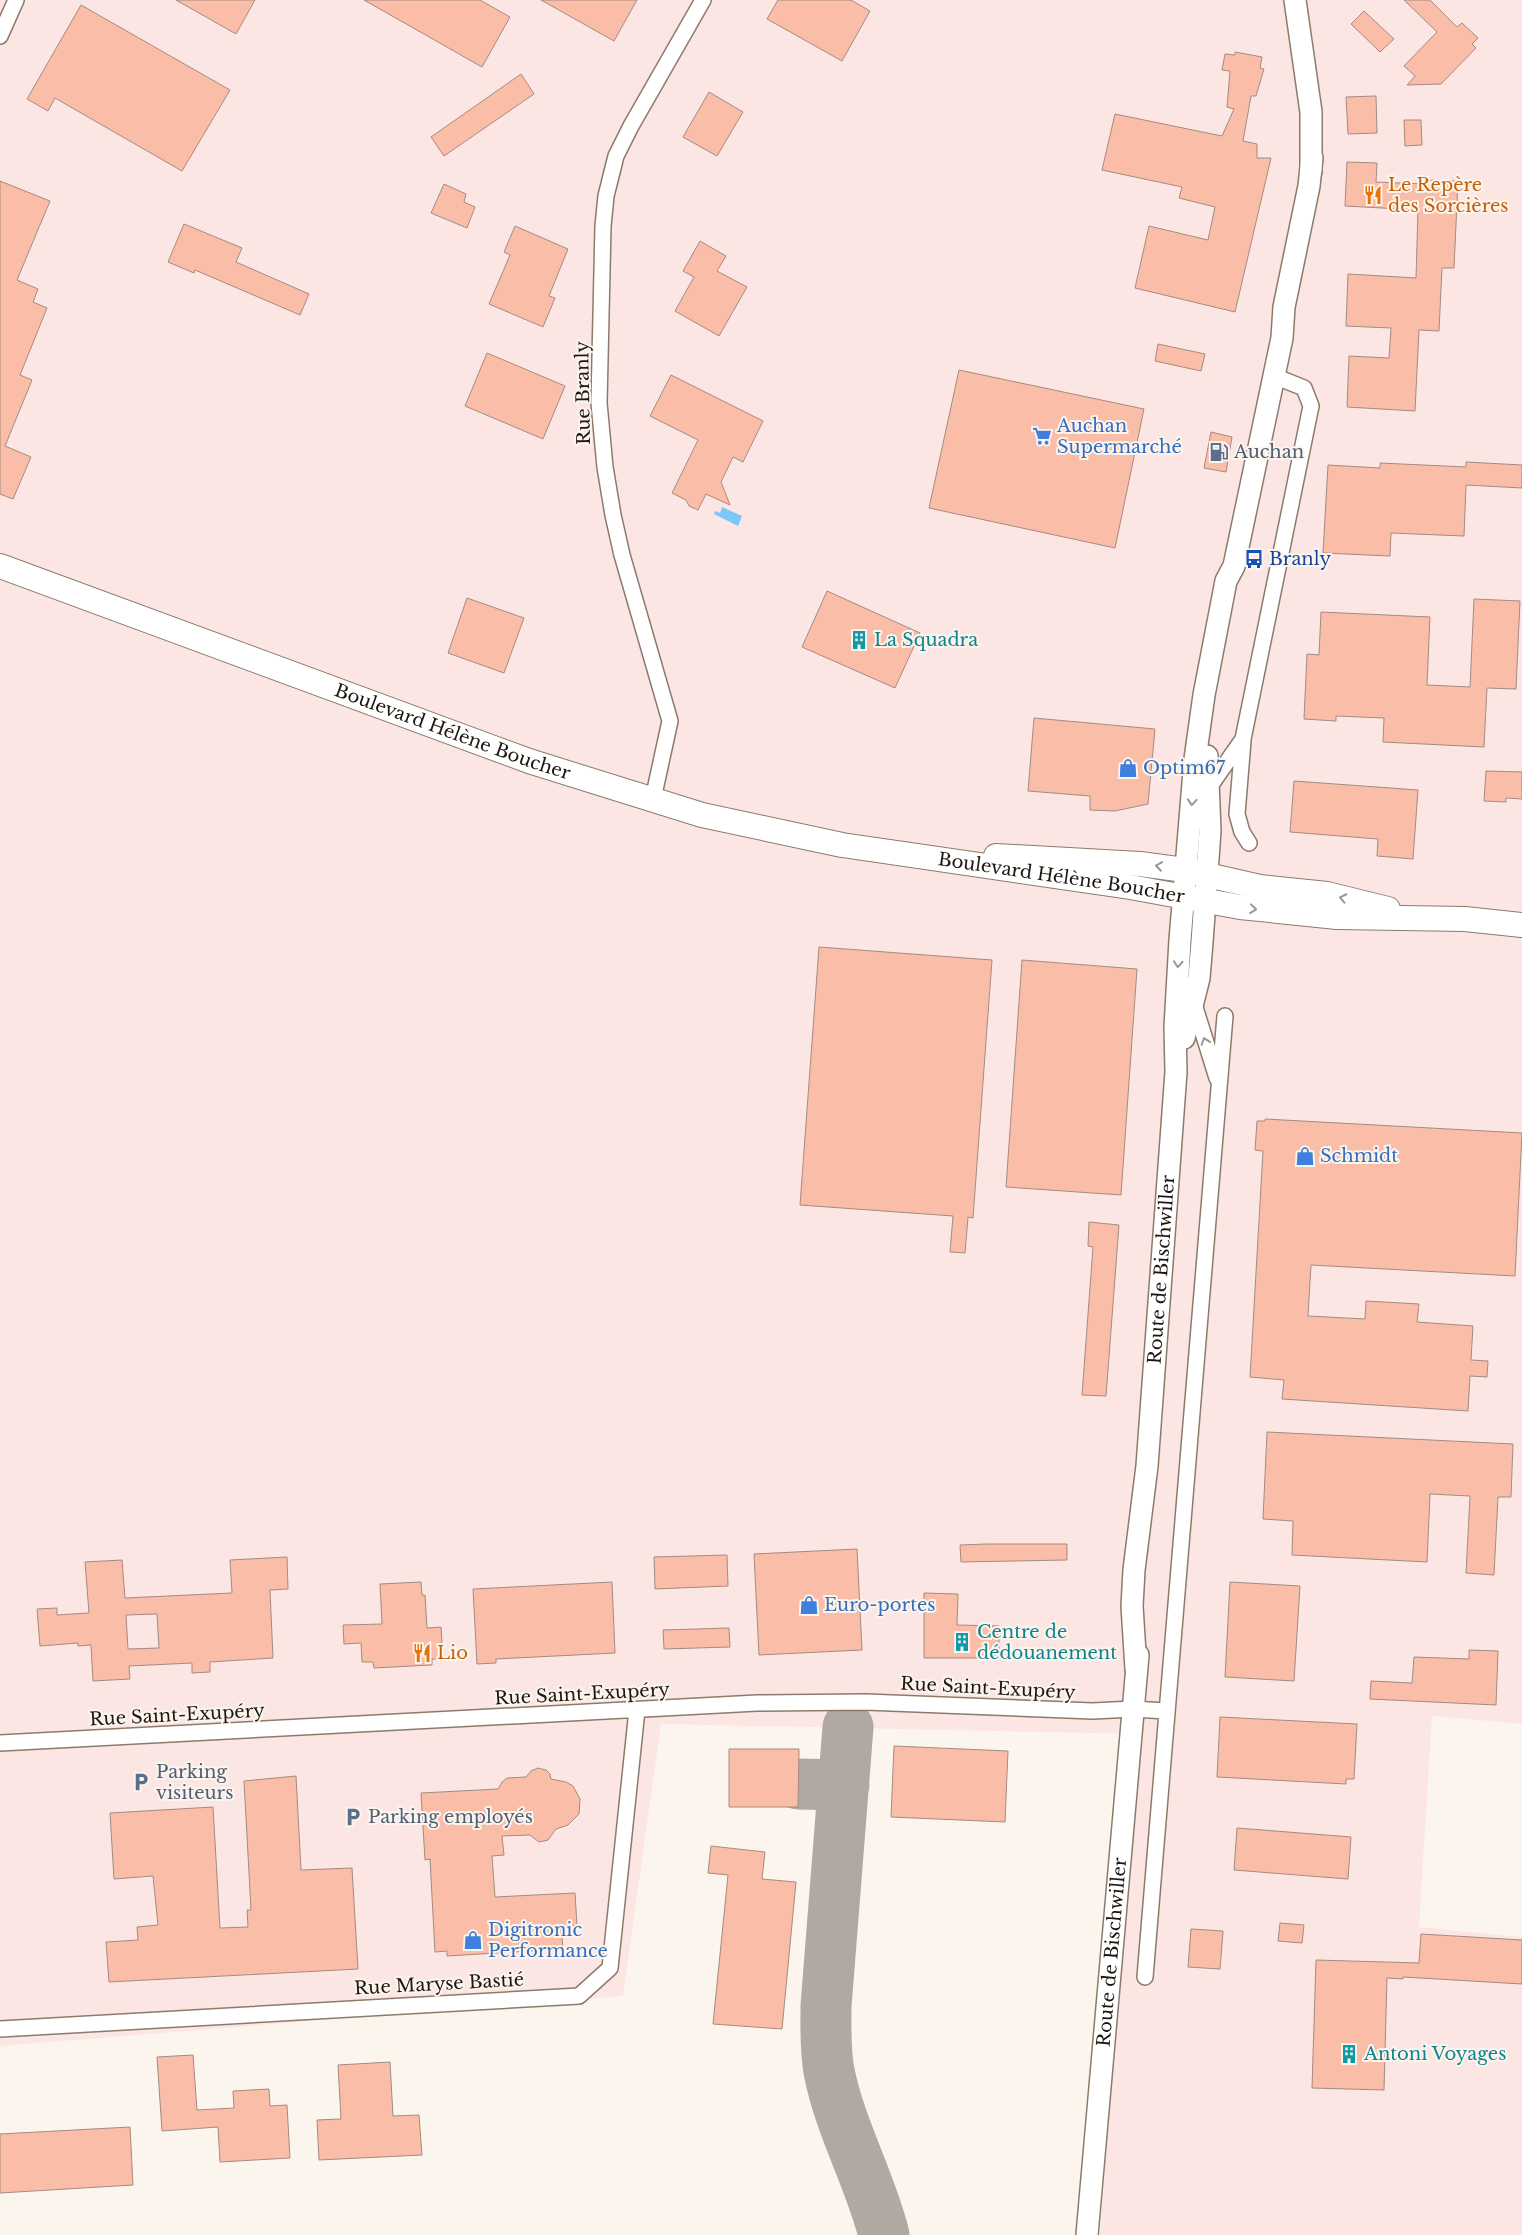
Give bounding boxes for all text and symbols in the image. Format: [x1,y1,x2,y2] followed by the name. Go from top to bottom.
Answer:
[1388,174,1509,217] place label: Le Repère des Sorcières
[1362,184,1384,206] restaurant icon: Le Repère des Sorcières
[571,340,595,445] street label: Rue Branly
[1056,415,1182,458] place label: Auchan Supermarché
[1031,425,1053,447] supermarket icon: Auchan Supermarché
[1208,441,1230,463] fuel station icon: Auchan
[1233,441,1304,463] place label: Auchan
[1243,548,1265,570] bus stop icon: Branly
[1269,548,1332,570] place label: Branly
[848,629,870,651] building icon: La Squadra
[874,629,978,651] place label: La Squadra
[331,679,574,784] street label: Boulevard Hélène Boucher
[1117,757,1139,779] shop icon: Optim67
[1143,757,1226,779] place label: Optim67
[1186,799,1197,807] one-way arrow
[936,848,1187,908] street label: Boulevard Hélène Boucher
[1154,862,1163,872] one-way arrow
[1339,893,1348,904] one-way arrow
[1249,903,1257,914] one-way arrow
[1173,961,1184,969] one-way arrow
[1200,1038,1210,1046] one-way arrow
[1294,1145,1316,1167] shop icon: Schmidt
[1320,1145,1398,1167] place label: Schmidt
[1144,1174,1179,1365] street label: Route de Bischwiller
[798,1594,820,1616] shop icon: Euro-portes
[824,1594,936,1616] place label: Euro-portes
[977,1621,1117,1664] place label: Centre de dédouanement
[951,1631,973,1653] building icon: Centre de dédouanement
[411,1642,433,1664] restaurant icon: Lio
[437,1642,468,1664] place label: Lio
[900,1672,1077,1704] street label: Rue Saint-Exupéry
[494,1678,671,1710] street label: Rue Saint-Exupéry
[89,1699,266,1731] street label: Rue Saint-Exupéry
[156,1761,233,1804] place label: Parking visiteurs
[130,1771,152,1793] parking icon: Parking visiteurs
[342,1806,364,1828] parking icon: Parking employés
[368,1806,533,1828] place label: Parking employés
[1093,1856,1131,2048] street label: Route de Bischwiller
[488,1919,608,1962] place label: Digitronic Performance
[462,1929,484,1951] shop icon: Digitronic Performance
[354,1969,524,1999] street label: Rue Maryse Bastié
[1338,2043,1360,2065] building icon: Antoni Voyages
[1363,2043,1506,2065] place label: Antoni Voyages

